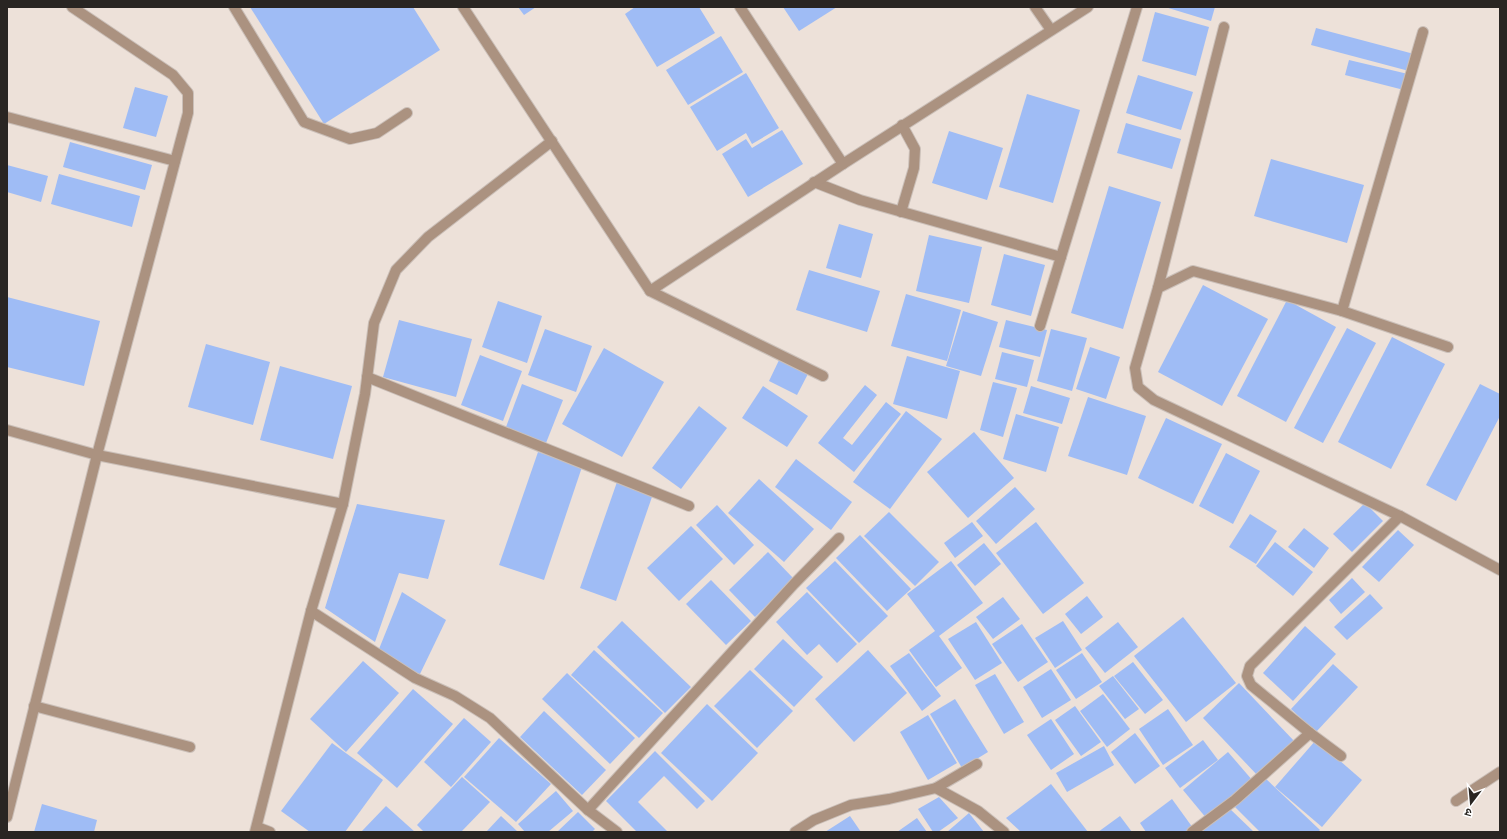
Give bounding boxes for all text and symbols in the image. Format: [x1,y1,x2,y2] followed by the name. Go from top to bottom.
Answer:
[1451,783,1491,823] north arrow
[1463,806,1473,819] text: उ

